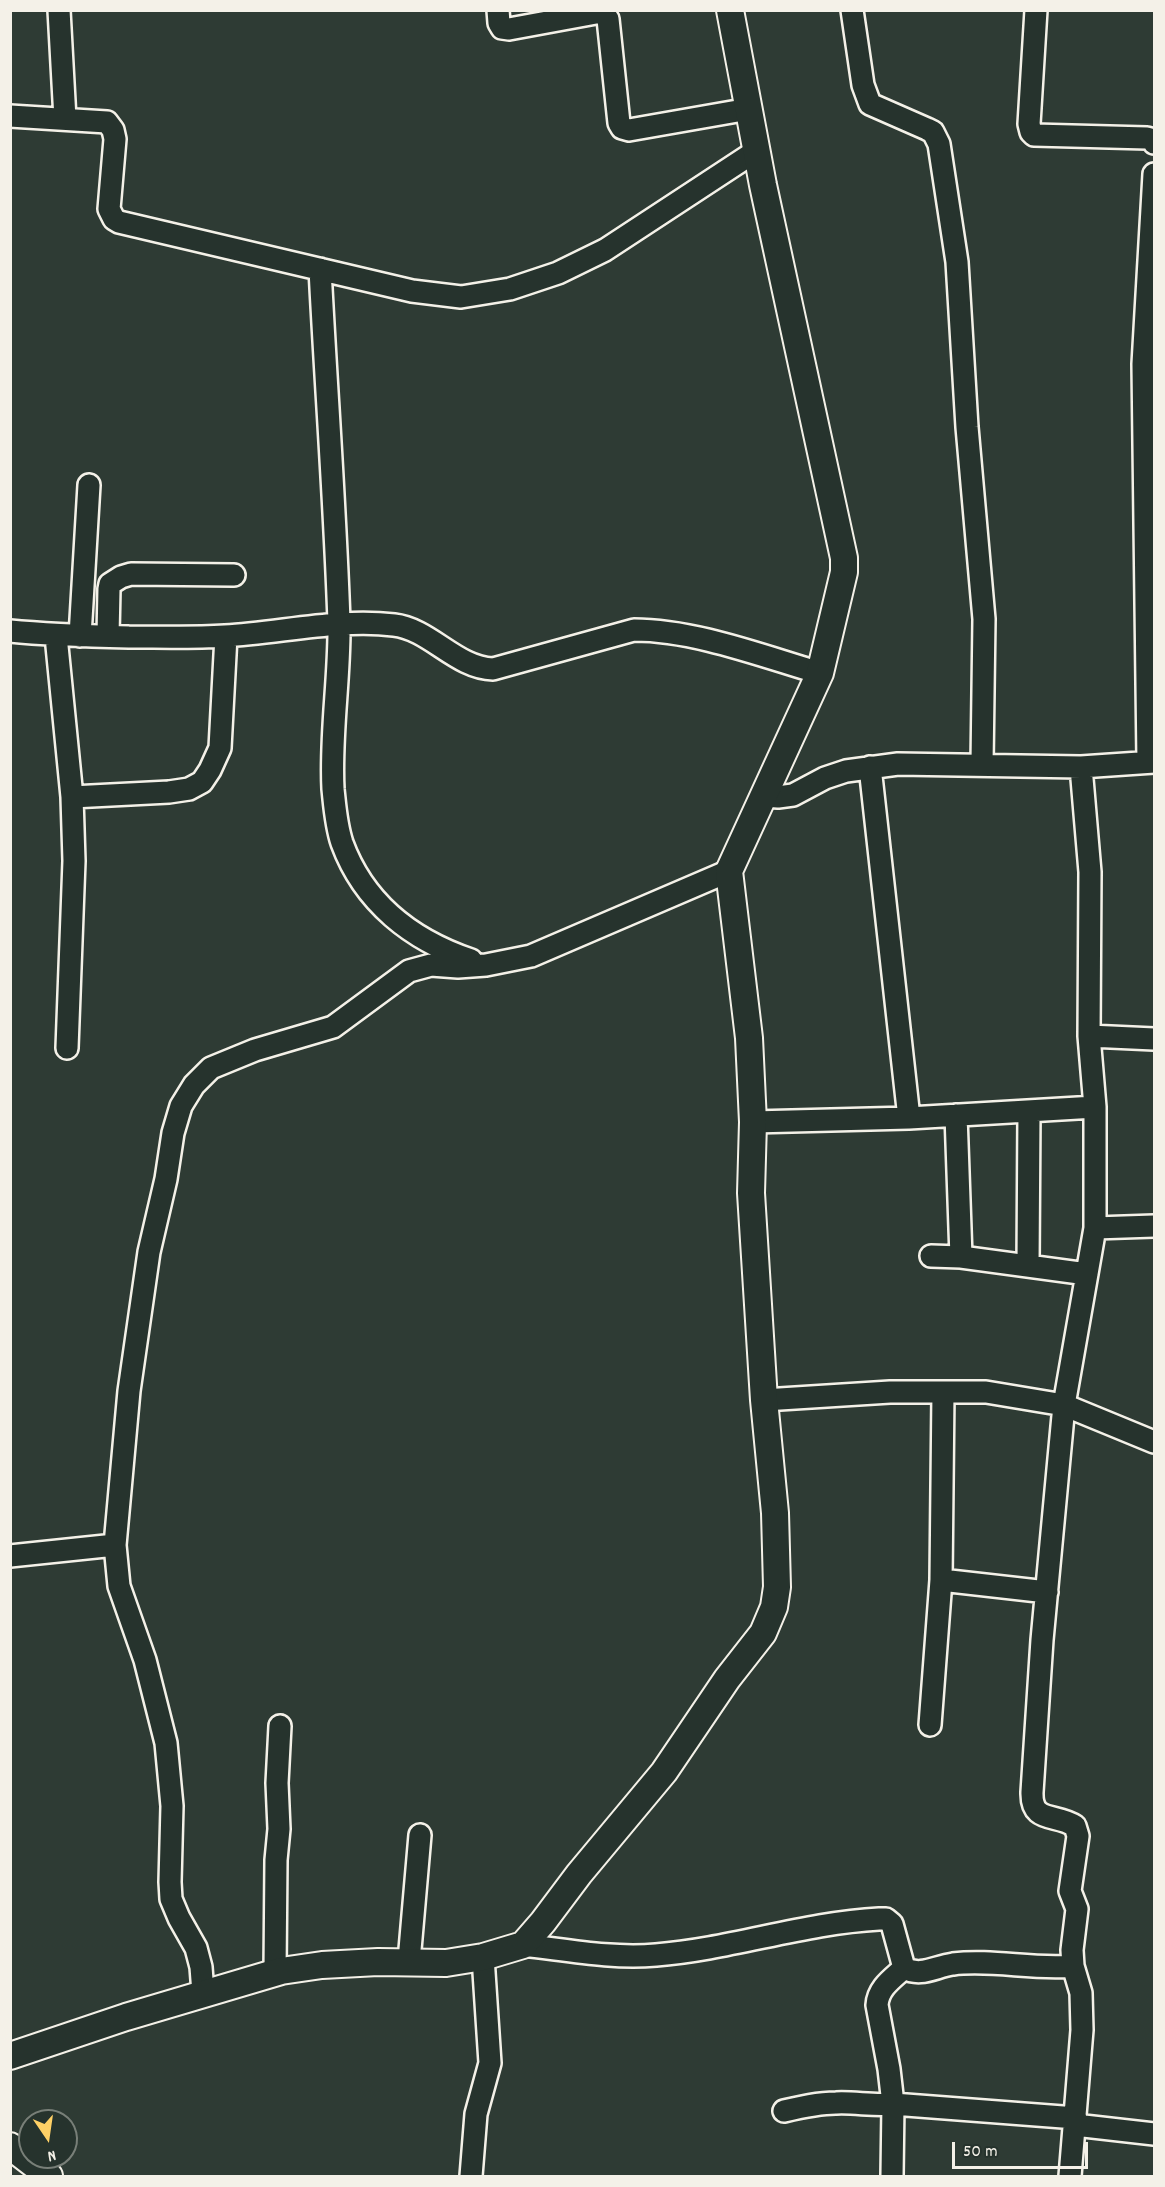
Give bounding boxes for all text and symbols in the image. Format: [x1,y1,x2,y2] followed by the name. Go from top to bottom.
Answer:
[18,2109,78,2169] north arrow
[955,2130,1092,2168] scale bar
[963,2140,998,2165] text: 50 m
[45,2143,58,2167] text: N

